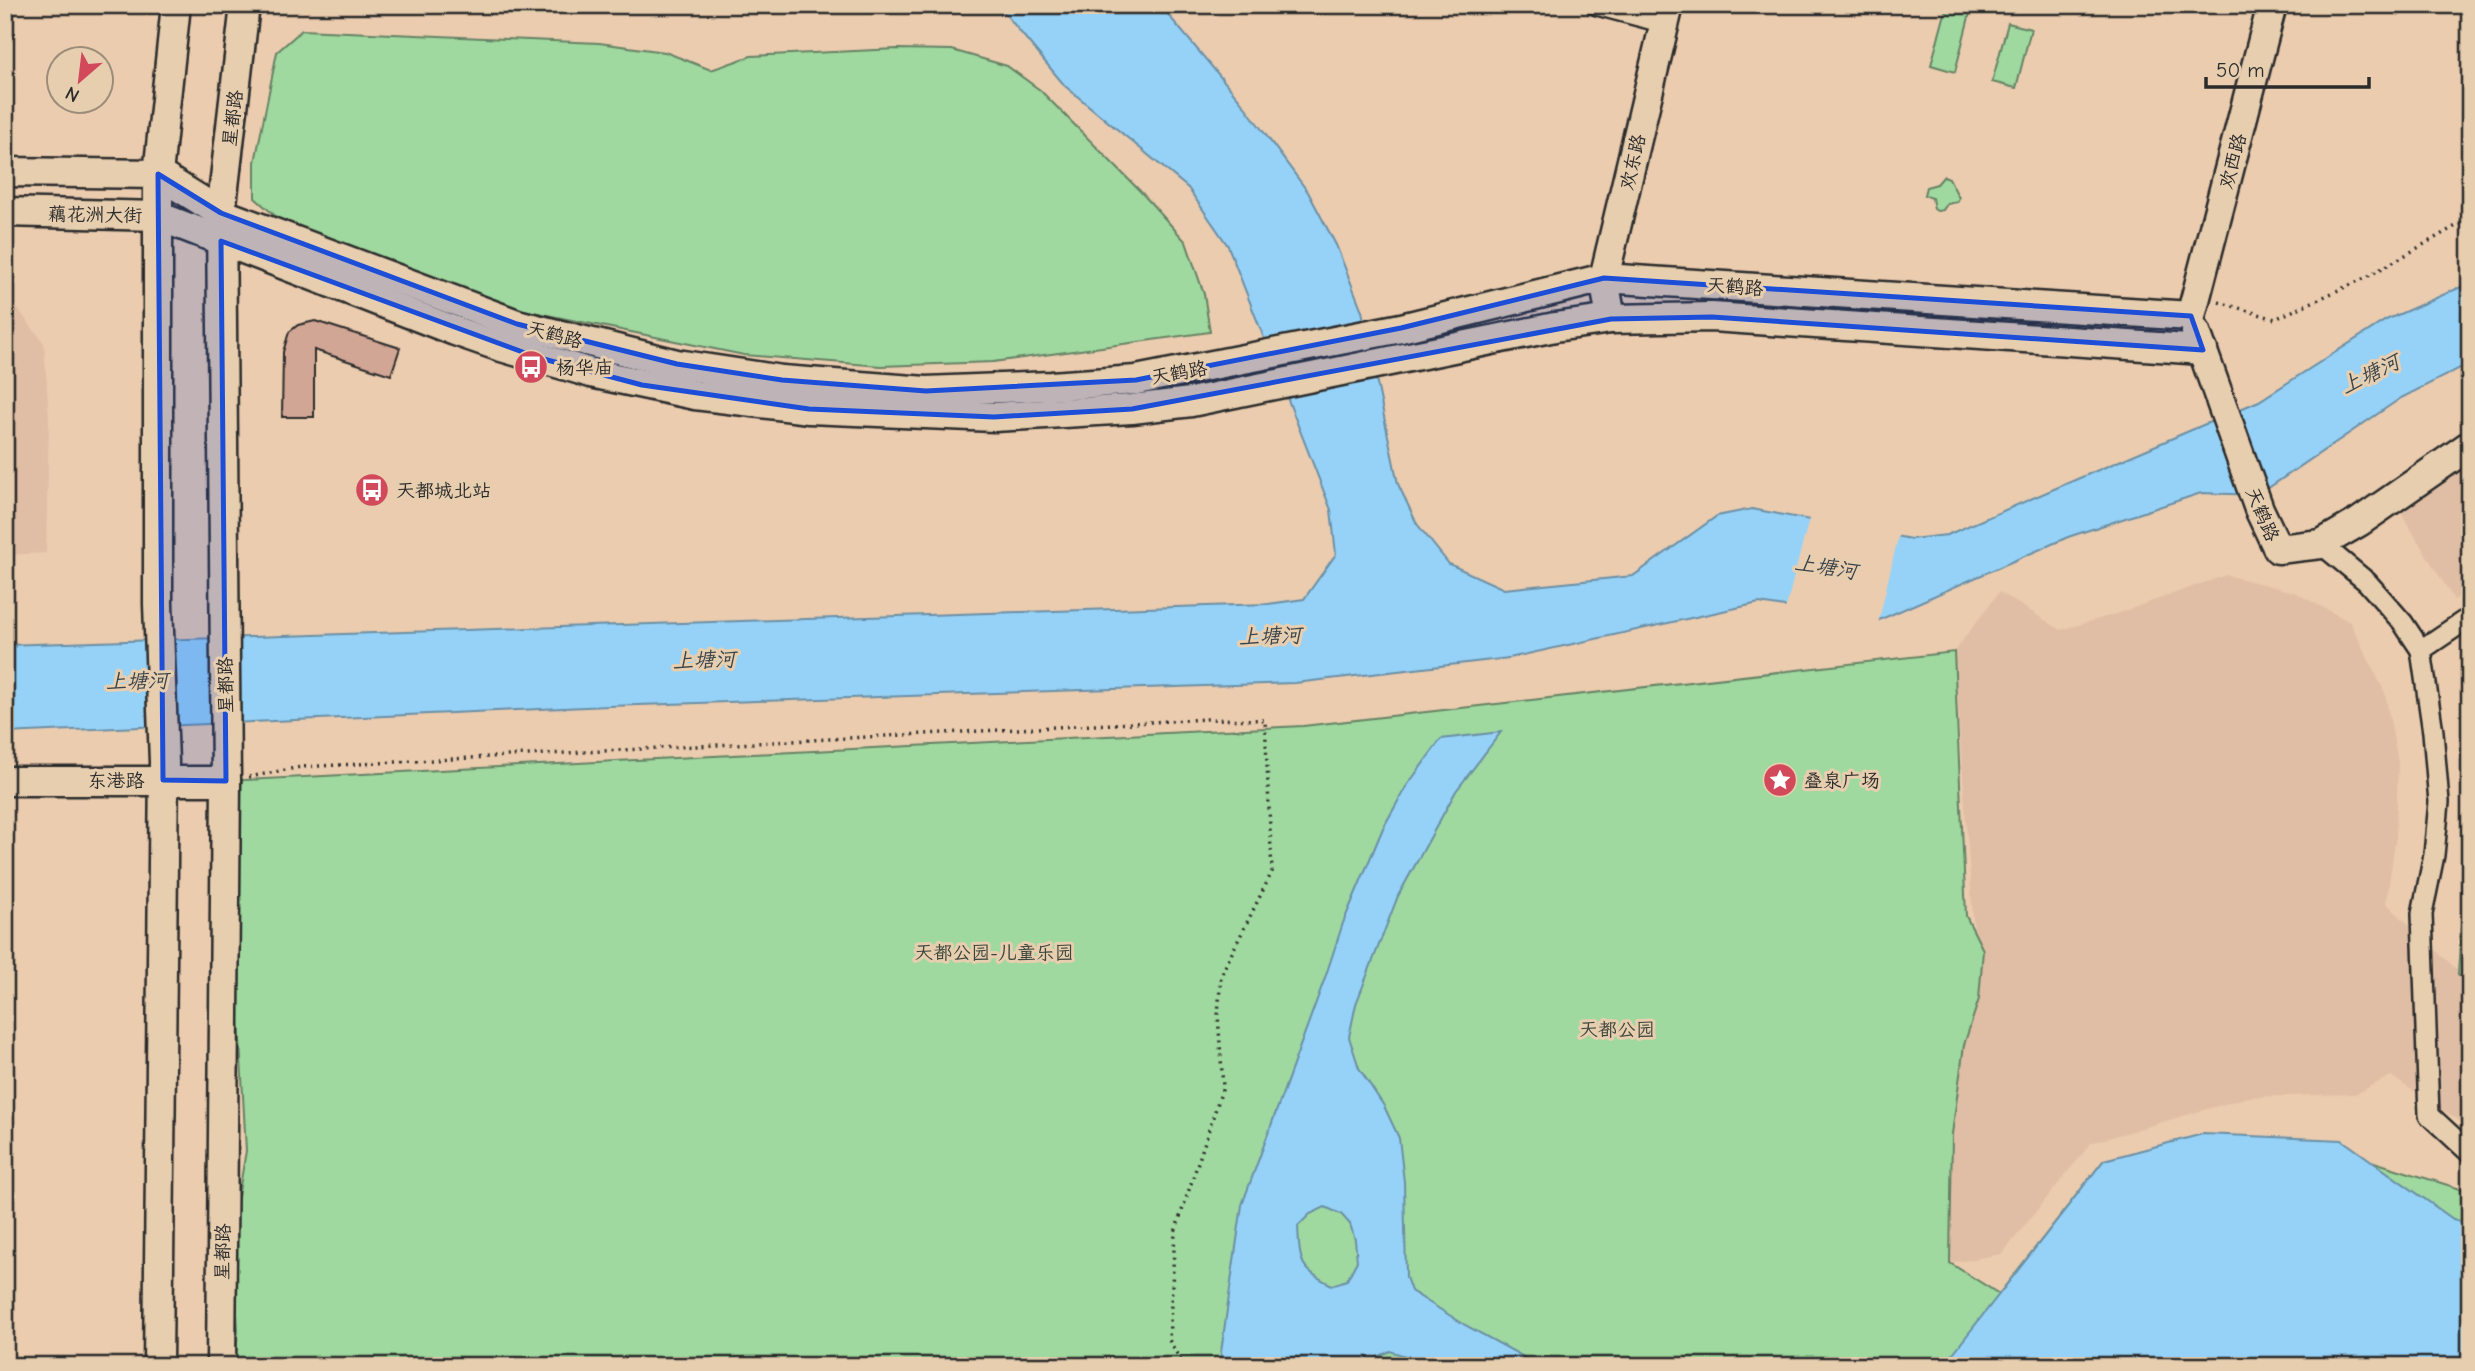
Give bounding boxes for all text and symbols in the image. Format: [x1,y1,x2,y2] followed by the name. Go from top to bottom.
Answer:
[46,46,116,116] north arrow
[2206,46,2368,90] scale bar
[2216,58,2265,82] text: 50 m
[62,82,83,107] text: N
[219,88,247,148] street label: 星都路
[2215,131,2251,192] street label: 欢西路
[1616,132,1650,192] street label: 欢东路
[47,203,143,227] street label: 藕花洲大街
[1706,274,1764,300] street label: 天鹤路
[524,317,585,353] street label: 天鹤路
[512,348,550,386] bus stop icon: 杨华庙
[2336,348,2406,399] water label: 上塘河
[556,357,613,379] place label: 杨华庙
[1149,357,1209,389] street label: 天鹤路
[353,471,391,509] bus stop icon: 天都城北站
[396,480,491,502] place label: 天都城北站
[2241,484,2283,545] street label: 天鹤路
[1793,550,1862,584] water label: 上塘河
[1238,623,1305,649] water label: 上塘河
[672,647,739,673] water label: 上塘河
[215,656,237,714] street label: 星都路
[105,668,172,694] water label: 上塘河
[1761,761,1799,799] place icon: 叠泉广场
[87,770,145,792] street label: 东港路
[1804,770,1880,792] place label: 叠泉广场
[914,942,1074,964] park label: 天都公园-儿童乐园
[1579,1019,1655,1041] park label: 天都公园
[212,1223,234,1281] street label: 星都路

